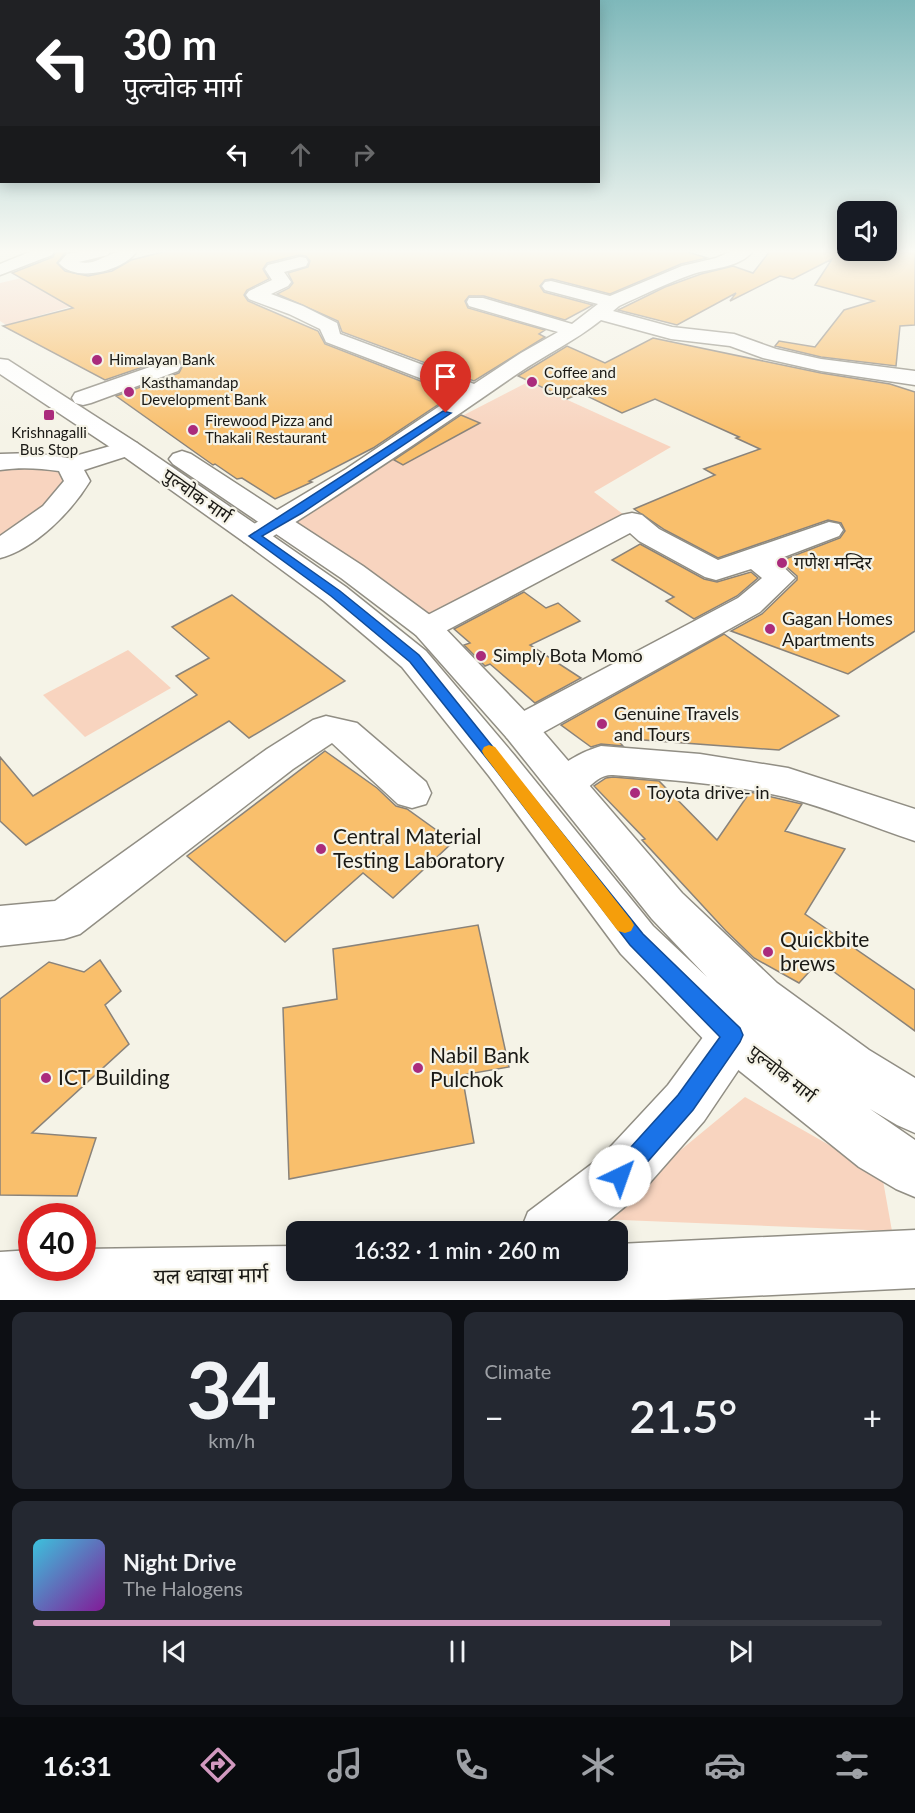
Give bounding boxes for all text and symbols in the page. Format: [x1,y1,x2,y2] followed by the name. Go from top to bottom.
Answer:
[123,19,217,69] text: 30 m
[24,24,102,102] icon: left
[123,70,242,103] text: पुल्चोक मार्ग
[221,138,254,171] icon: left
[284,138,317,171] icon: ahead
[347,138,380,171] icon: right
[837,201,897,261] map controls
[837,201,897,261] button: sound
[109,350,215,368] place label: Himalayan Bank
[420,351,471,413] pin
[90,353,104,367] marker: Himalayan Bank
[429,360,462,393] icon: arrive
[544,363,616,398] place label: Coffee and Cupcakes
[141,373,267,408] place label: Kasthamandap Development Bank
[525,375,539,389] marker: Coffee and Cupcakes
[122,385,136,399] marker: Kasthamandap Development Bank
[42,408,56,422] marker: Krishnagalli Bus Stop
[205,411,333,446] place label: Firewood Pizza and Thakali Restaurant
[11,423,87,458] place label: Krishnagalli Bus Stop
[186,423,200,437] marker: Firewood Pizza and Thakali Restaurant
[158,463,237,529] street label: पुल्चोक मार्ग
[794,551,873,573] place label: गणेश मन्दिर
[775,556,789,570] marker: गणेश मन्दिर
[782,607,893,650] place label: Gagan Homes Apartments
[763,622,777,636] marker: Gagan Homes Apartments
[493,644,643,666] place label: Simply Bota Momo
[474,649,488,663] marker: Simply Bota Momo
[614,702,739,745] place label: Genuine Travels and Tours
[595,717,609,731] marker: Genuine Travels and Tours
[647,781,770,803] place label: Toyota drive- in
[628,786,642,800] marker: Toyota drive- in
[333,823,505,872] place label: Central Material Testing Laboratory
[314,842,328,856] marker: Central Material Testing Laboratory
[780,926,869,975] place label: Quickbite brews
[761,945,775,959] marker: Quickbite brews
[743,1040,821,1108] street label: पुल्चोक मार्ग
[430,1042,530,1091] place label: Nabil Bank Pulchok
[411,1061,425,1075] marker: Nabil Bank Pulchok
[58,1064,170,1089] place label: ICT Building
[39,1071,53,1085] marker: ICT Building
[588,1144,652,1208] position arrow
[18,1203,96,1281] speed limit sign: 40
[354,1237,560,1264] text: 16:32 · 1 min · 260 m
[153,1261,270,1288] street label: यल ध्वाखा मार्ग
[187,1342,277,1436] text: 34
[485,1359,551,1383] text: Climate
[629,1389,737,1443] text: 21.5°
[485,1397,504,1437] text: −
[863,1397,882,1437] text: +
[208,1428,255,1452] text: km/h
[123,1549,236,1576] text: Night Drive
[123,1576,243,1600] text: The Halogens
[158,1635,191,1668] icon: previous
[441,1635,474,1668] icon: pause
[724,1635,757,1668] icon: next
[197,1744,239,1786] icon: directions
[324,1744,366,1786] icon: music
[450,1744,492,1786] icon: phone
[577,1744,619,1786] icon: climate
[704,1744,746,1786] icon: car
[831,1744,873,1786] icon: filters
[42,1749,112,1782] text: 16:31

